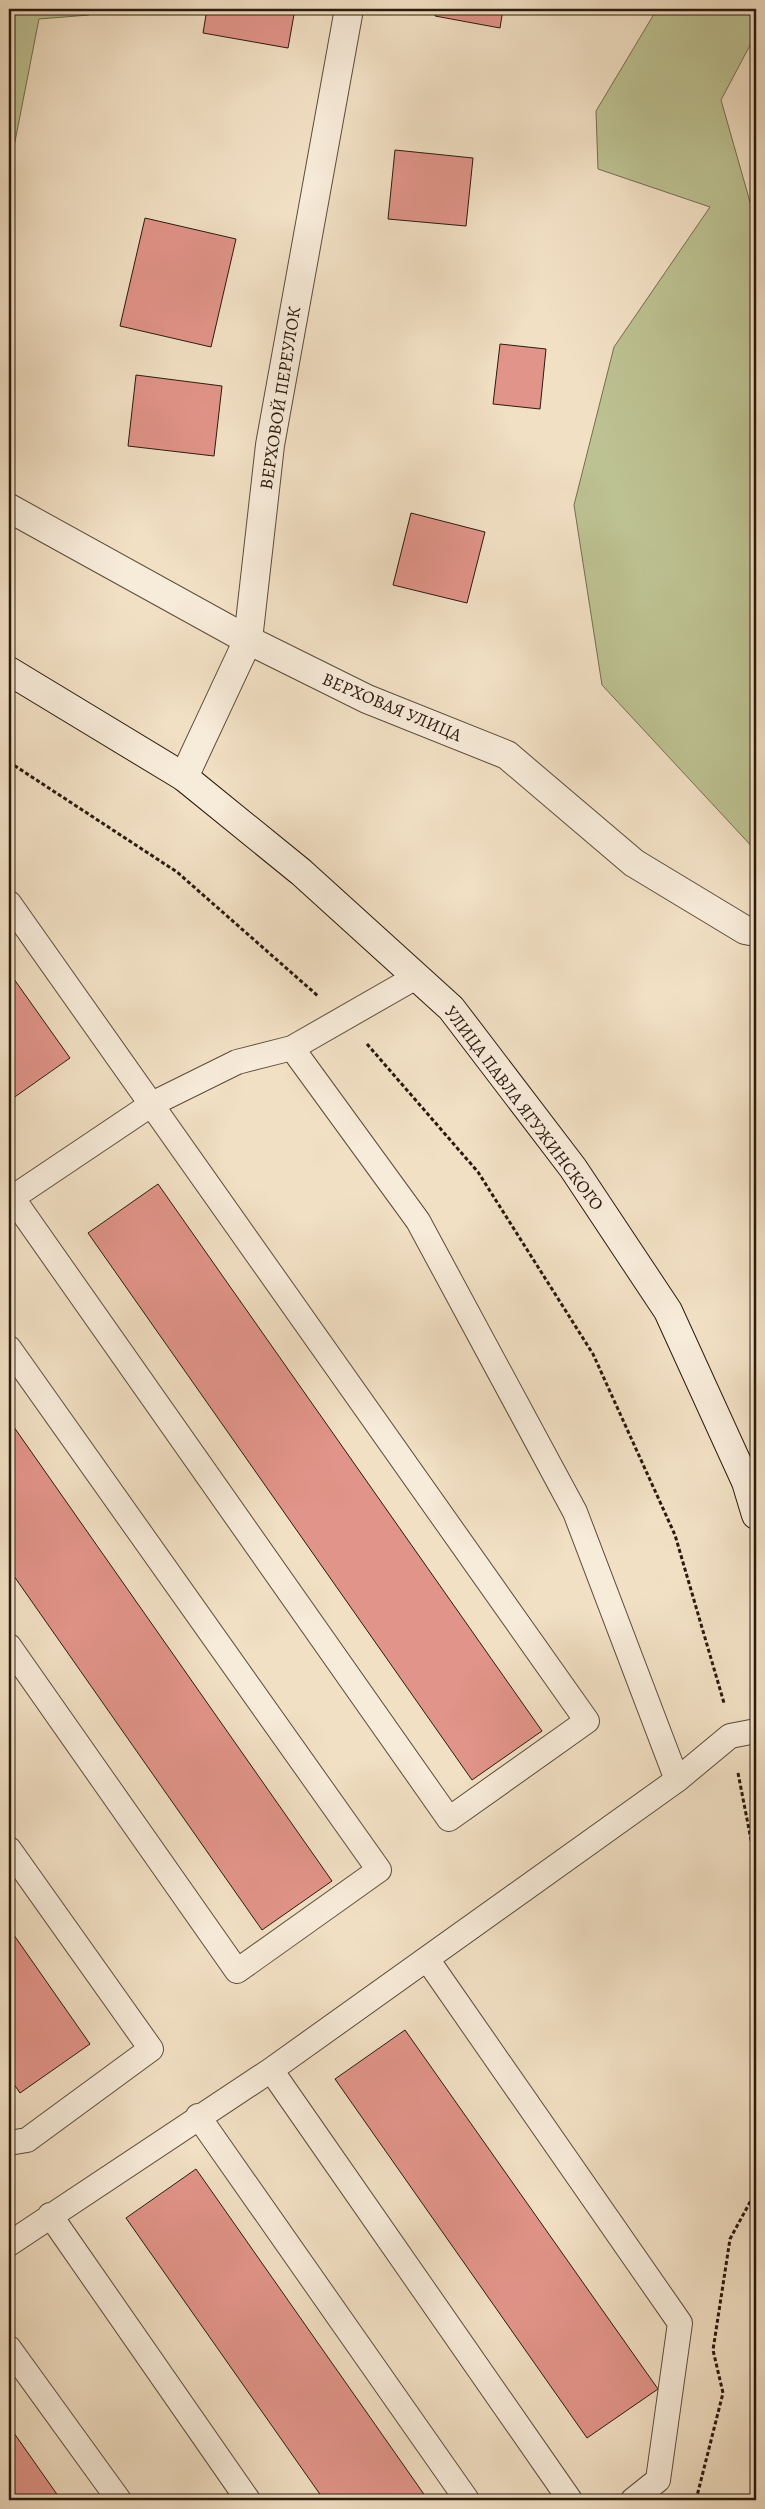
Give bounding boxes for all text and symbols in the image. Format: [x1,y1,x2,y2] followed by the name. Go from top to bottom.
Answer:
[254,304,306,491] street label: ВЕРХОВОЙ ПЕРЕУЛОК
[319,667,466,747] street label: ВЕРХОВАЯ УЛИЦА
[439,1001,609,1215] street label: УЛИЦА ПАВЛА ЯГУЖИНСКОГО

